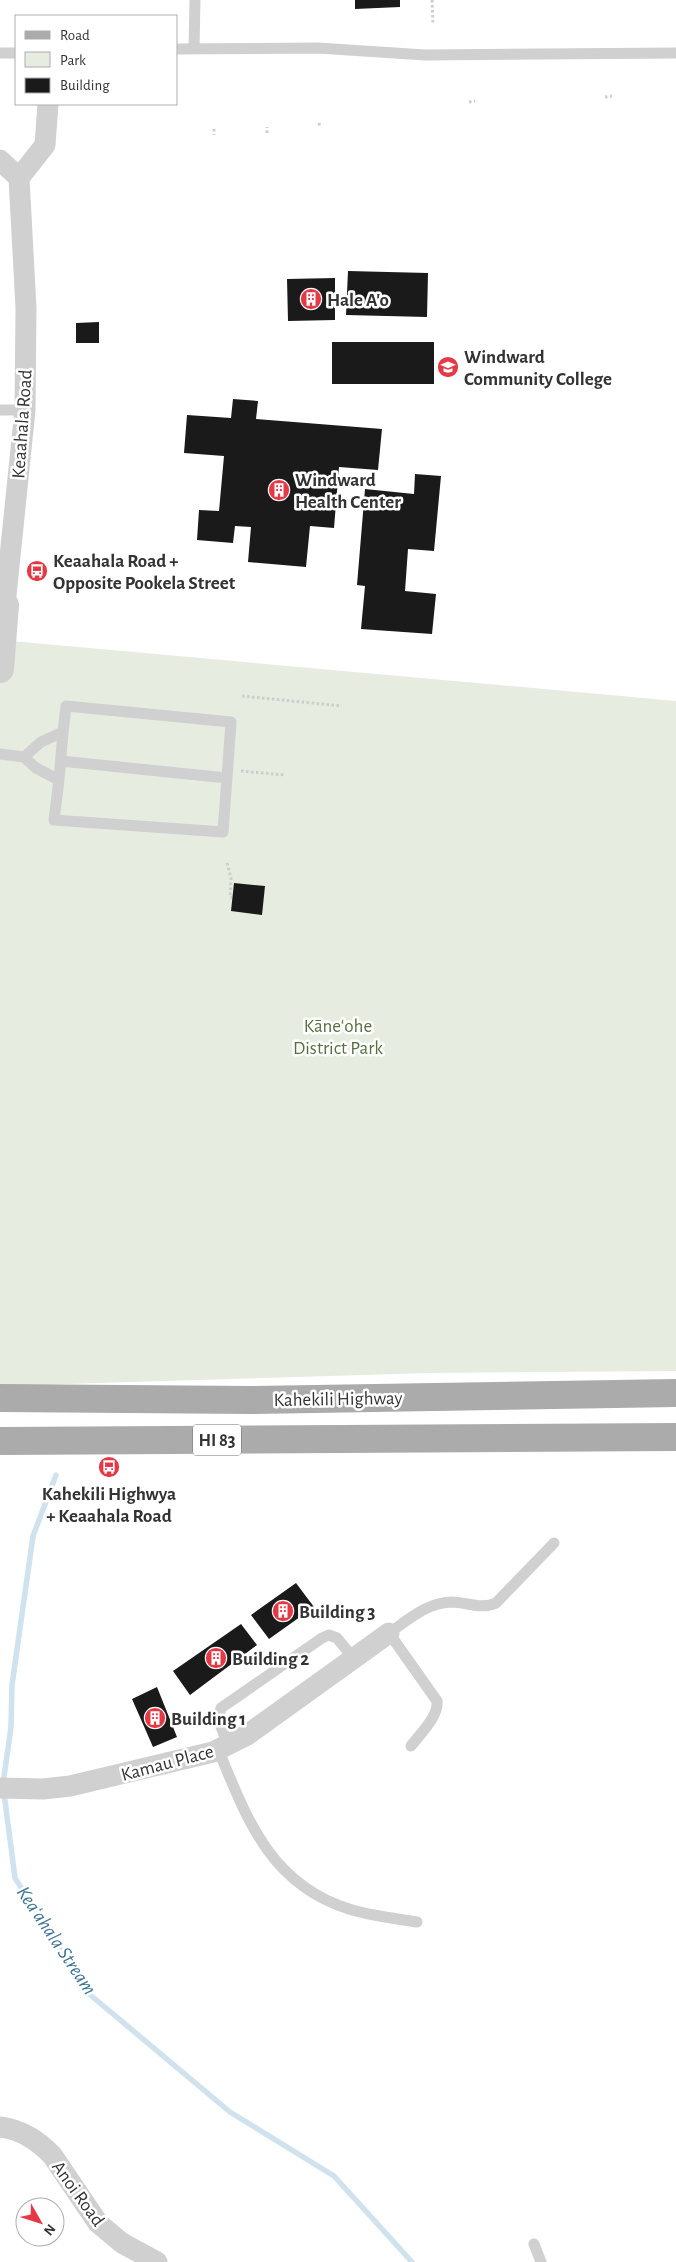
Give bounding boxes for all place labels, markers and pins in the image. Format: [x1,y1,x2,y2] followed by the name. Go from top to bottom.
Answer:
[299,287,323,311] building icon: Hale A'o
[327,291,389,310] place label: Hale A'o
[464,348,612,389] place label: Windward Community College
[436,355,460,379] school or university icon: Windward Community College
[295,471,401,512] place label: Windward Health Center
[267,478,291,502] building icon: Windward Health Center
[53,552,236,593] place label: Keaahala Road + Opposite Pookela Street
[25,559,49,583] bus stop icon: Keaahala Road + Opposite Pookela Street
[97,1455,121,1479] bus stop icon: Kahekili Highwya + Keaahala Road
[42,1485,176,1526] place label: Kahekili Highwya + Keaahala Road
[271,1599,295,1623] building icon: Building 3
[299,1603,375,1622] place label: Building 3
[204,1646,228,1670] building icon: Building 2
[232,1650,309,1669] place label: Building 2
[143,1706,167,1730] building icon: Building 1
[171,1710,246,1729] place label: Building 1

